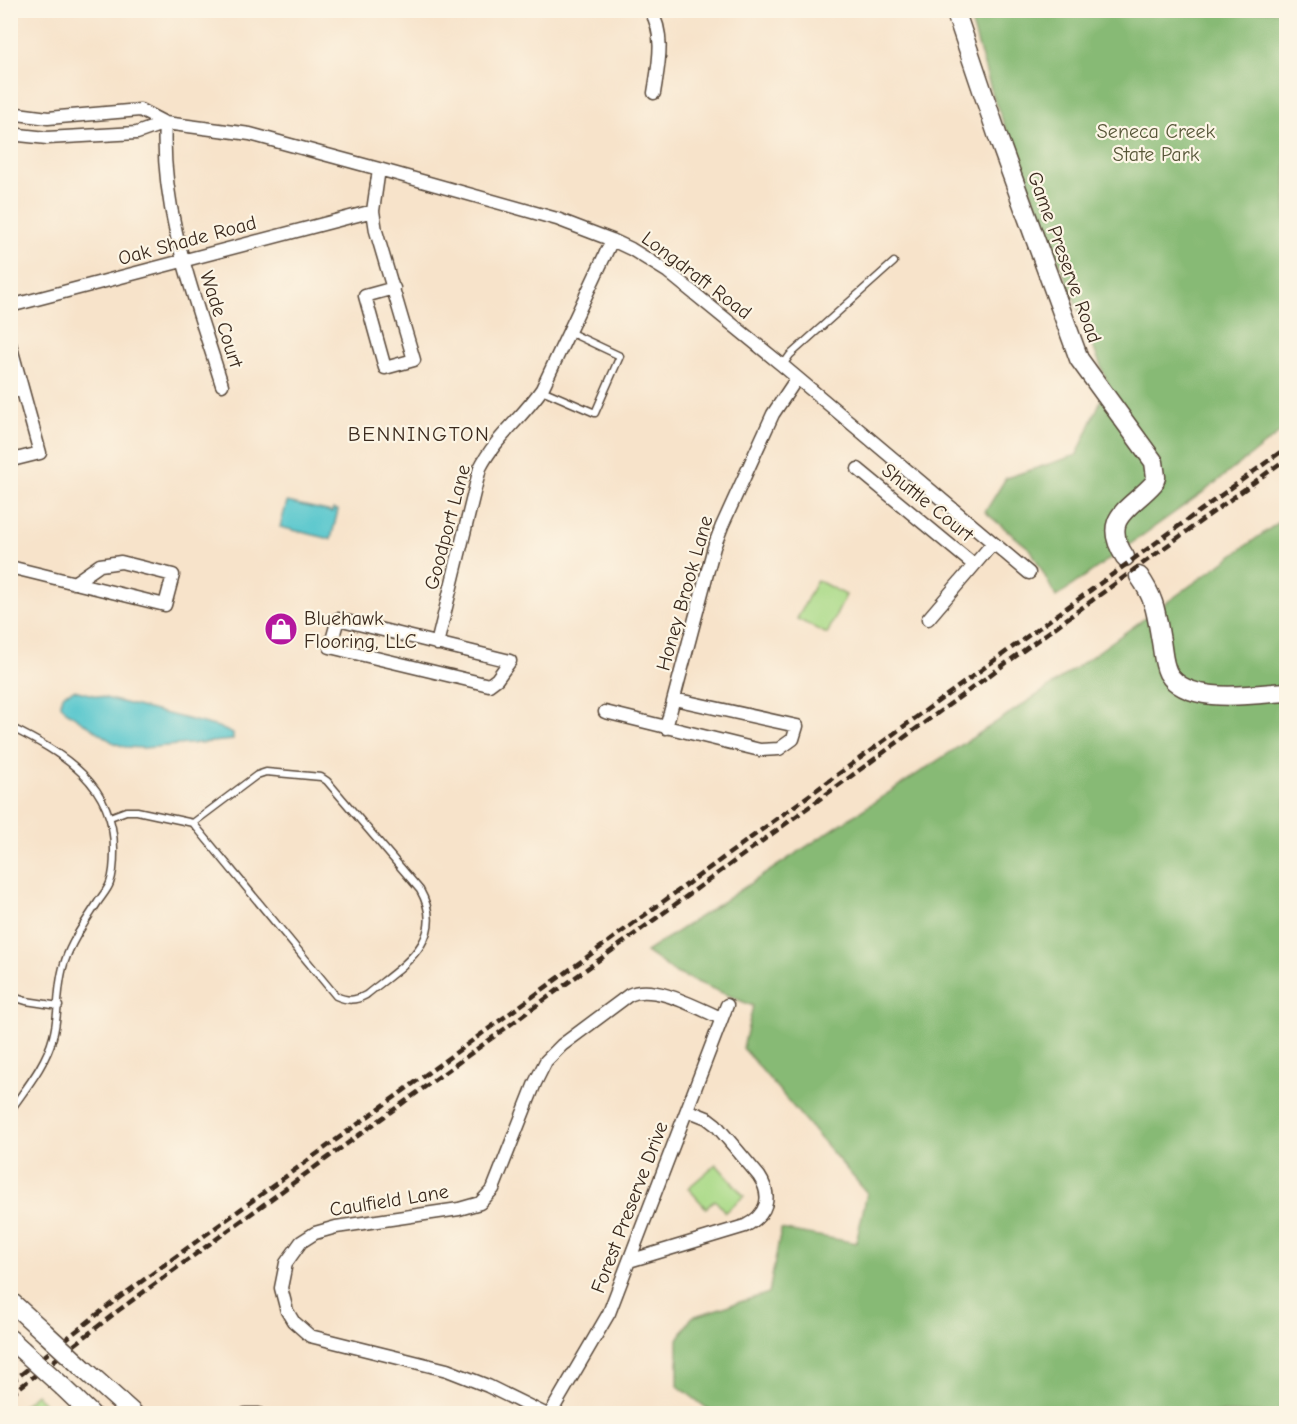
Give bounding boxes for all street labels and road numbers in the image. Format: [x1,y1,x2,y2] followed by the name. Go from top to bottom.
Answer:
[1023,168,1106,346] street label: Game Preserve Road
[116,211,259,270] street label: Oak Shade Road
[637,227,756,324] street label: Longdraft Road
[195,268,248,372] street label: Wade Court
[877,458,979,547] street label: Shuttle Court
[420,462,475,592] street label: Goodport Lane
[651,513,718,673] street label: Honey Brook Lane
[586,1118,673,1296] street label: Forest Preserve Drive
[328,1180,450,1221] street label: Caulfield Lane

